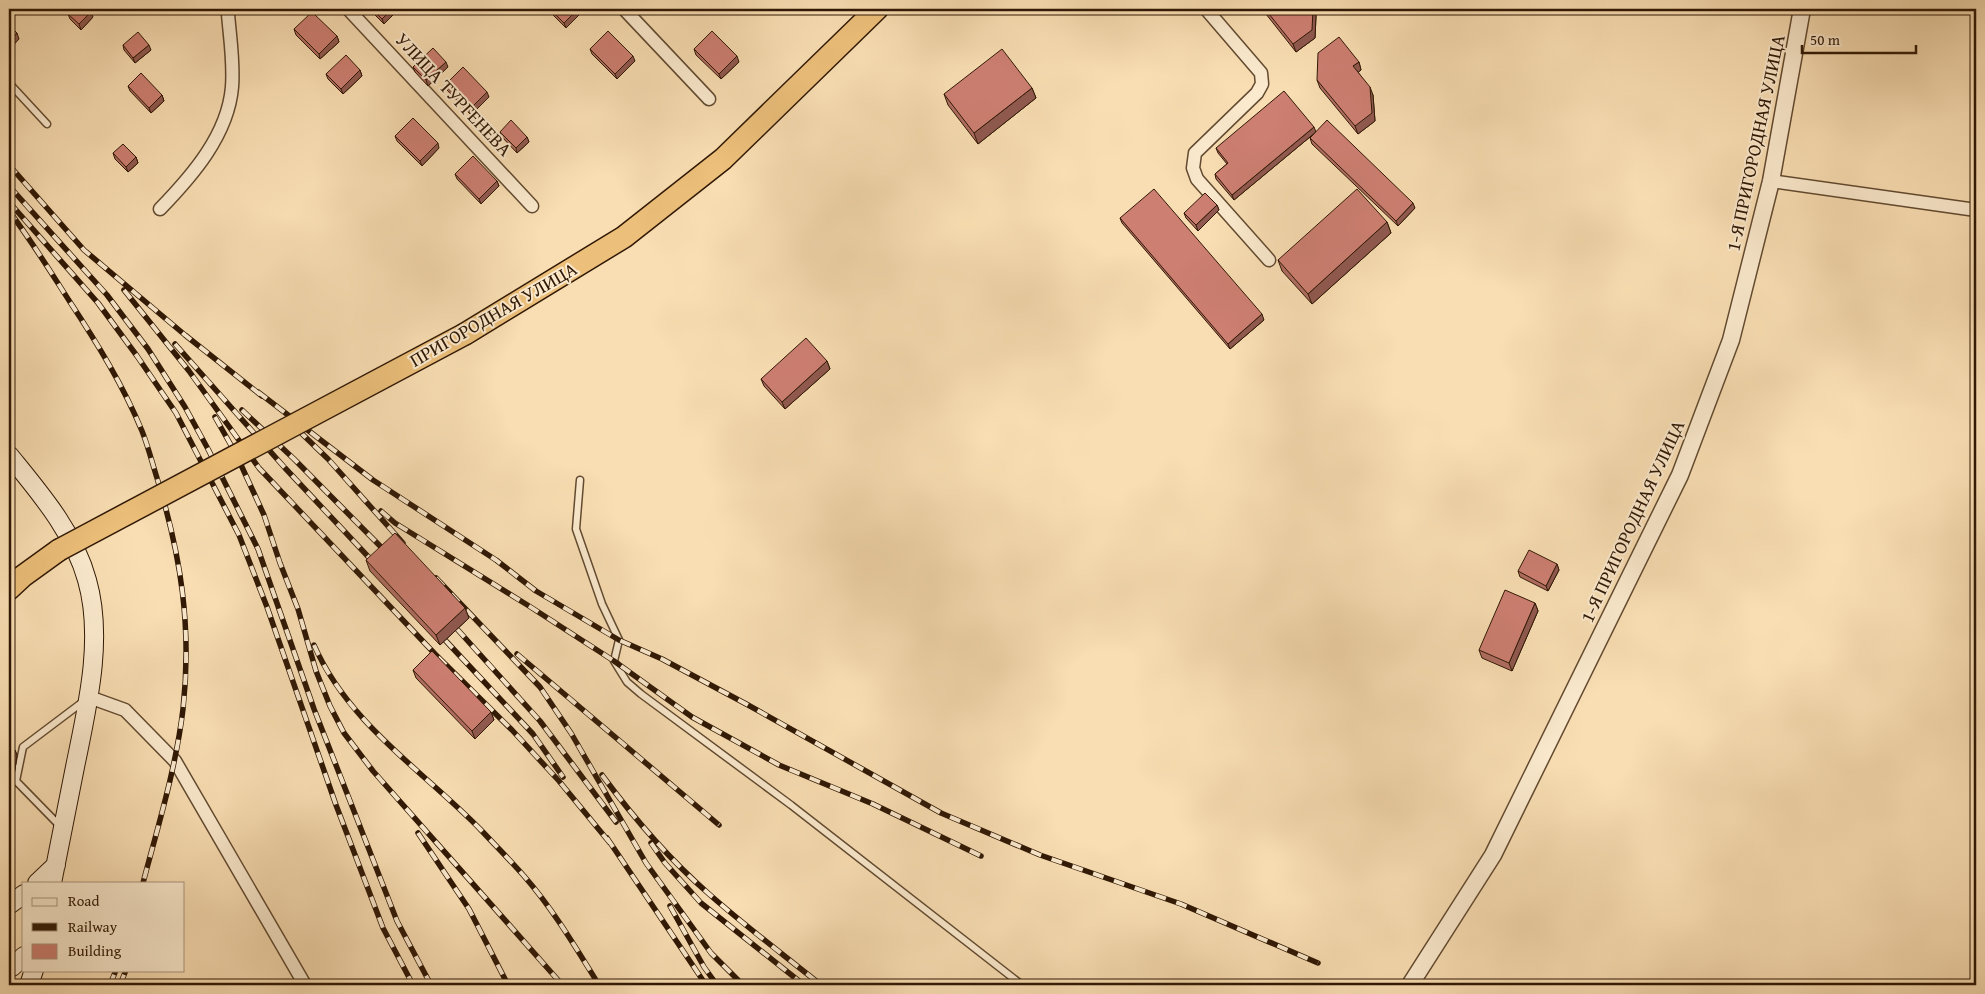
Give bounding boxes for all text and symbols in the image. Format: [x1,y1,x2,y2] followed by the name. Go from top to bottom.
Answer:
[1802,22,1916,54] scale bar
[389,26,519,162] street label: УЛИЦА ТУРГЕНЕВА
[1810,29,1841,50] text: 50 m
[1718,32,1792,254] street label: 1-Я ПРИГОРОДНАЯ УЛИЦА
[404,254,583,374] street label: ПРИГОРОДНАЯ УЛИЦА
[1573,415,1692,627] street label: 1-Я ПРИГОРОДНАЯ УЛИЦА
[22,882,185,972] legend
[68,890,99,911] text: Road
[68,916,118,937] text: Railway
[68,940,122,961] text: Building

